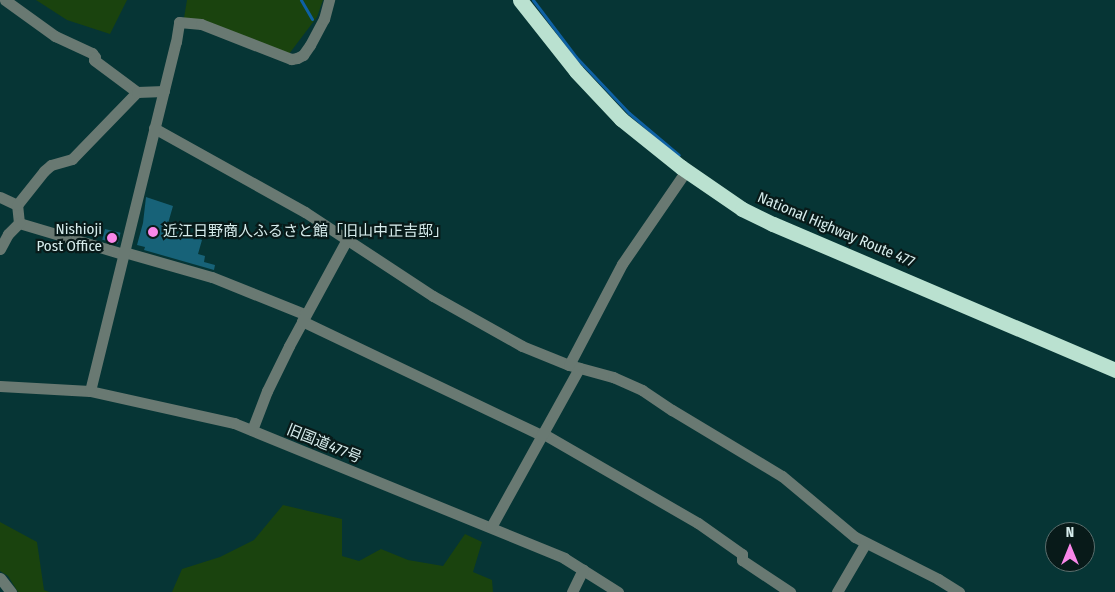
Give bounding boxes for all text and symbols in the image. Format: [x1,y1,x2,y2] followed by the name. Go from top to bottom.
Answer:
[755,189,917,271] street label: National Highway Route 477
[36,220,102,255] place label: Nishioji Post Office
[163,223,448,241] place label: 近江日野商人ふるさと館「旧山中正吉邸」
[147,226,159,238] marker: 近江日野商人ふるさと館「旧山中正吉邸」
[106,232,118,244] marker: Nishioji Post Office
[284,421,364,467] street label: 旧国道477号
[1045,522,1095,572] north arrow
[1066,524,1074,541] text: N

